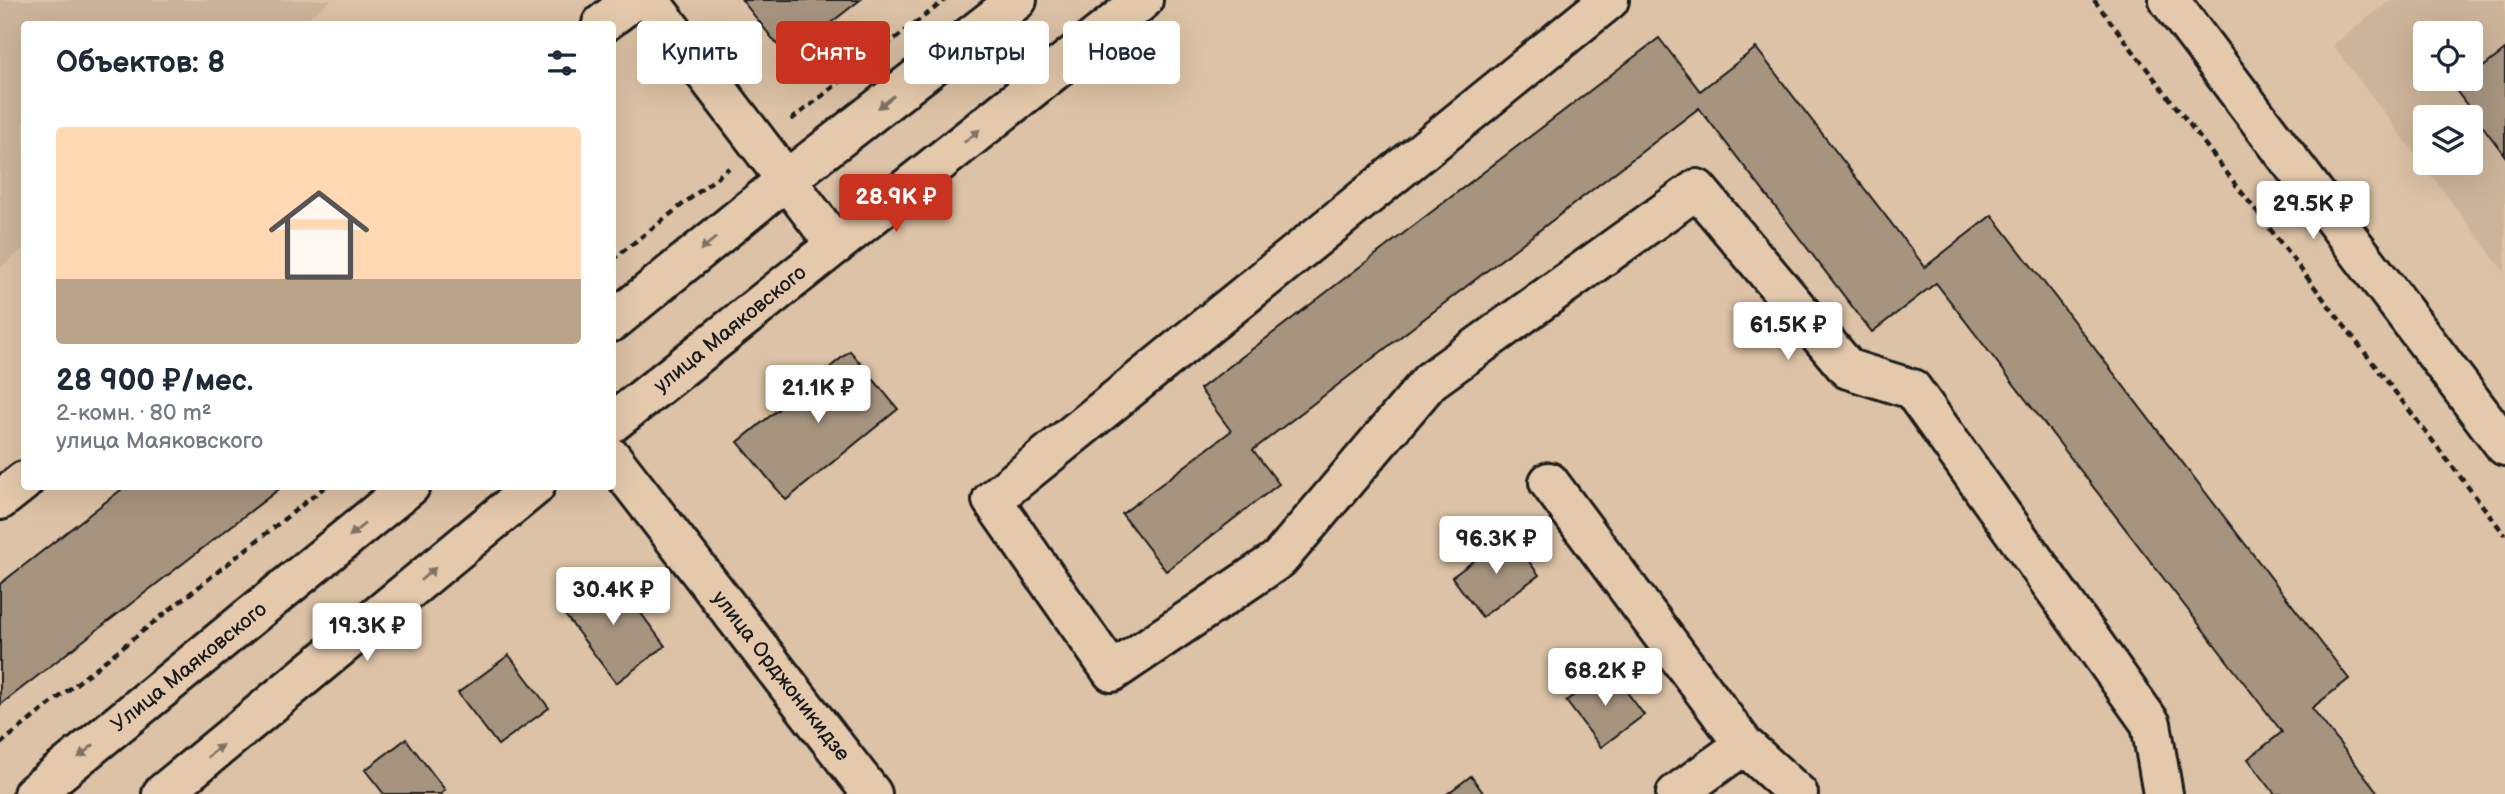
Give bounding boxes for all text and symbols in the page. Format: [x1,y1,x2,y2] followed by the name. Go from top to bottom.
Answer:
[637,21,762,84] chip: Купить
[776,21,890,84] chip: Снять
[904,21,1049,84] chip: Фильтры
[1063,21,1180,84] chip: Новое
[2413,21,2483,175] map controls
[2413,21,2483,91] button: locate
[543,44,581,82] icon: filters
[56,45,225,81] text: Объектов: 8
[877,95,895,110] one-way arrow
[2413,105,2483,175] button: layers
[963,128,981,143] one-way arrow
[256,172,382,298] icon: home
[831,174,961,234] pin: 28.9K ₽
[2248,182,2378,241] pin: 29.5K ₽
[855,183,937,211] text: 28.9K ₽
[2273,190,2353,218] text: 29.5K ₽
[699,236,716,251] one-way arrow
[649,260,811,398] street label: улица Маяковского
[1723,302,1853,362] pin: 61.5K ₽
[1749,311,1827,339] text: 61.5K ₽
[56,363,253,399] text: 28 900 ₽/мес.
[753,366,883,425] pin: 21.1K ₽
[782,374,854,402] text: 21.1K ₽
[56,399,212,427] text: 2-комн. · 80 m²
[56,427,263,455] text: улица Маяковского
[1431,516,1561,576] pin: 96.3K ₽
[349,522,367,537] one-way arrow
[1455,525,1537,553] text: 96.3K ₽
[419,567,437,582] one-way arrow
[548,568,678,627] pin: 30.4K ₽
[572,576,654,604] text: 30.4K ₽
[707,586,855,766] street label: улица Орджоникидзе
[106,597,272,737] street label: Улица Маяковского
[302,604,432,663] pin: 19.3K ₽
[329,612,405,640] text: 19.3K ₽
[1540,648,1670,708] pin: 68.2K ₽
[1564,657,1646,685] text: 68.2K ₽
[78,743,95,758] one-way arrow
[206,743,224,758] one-way arrow

